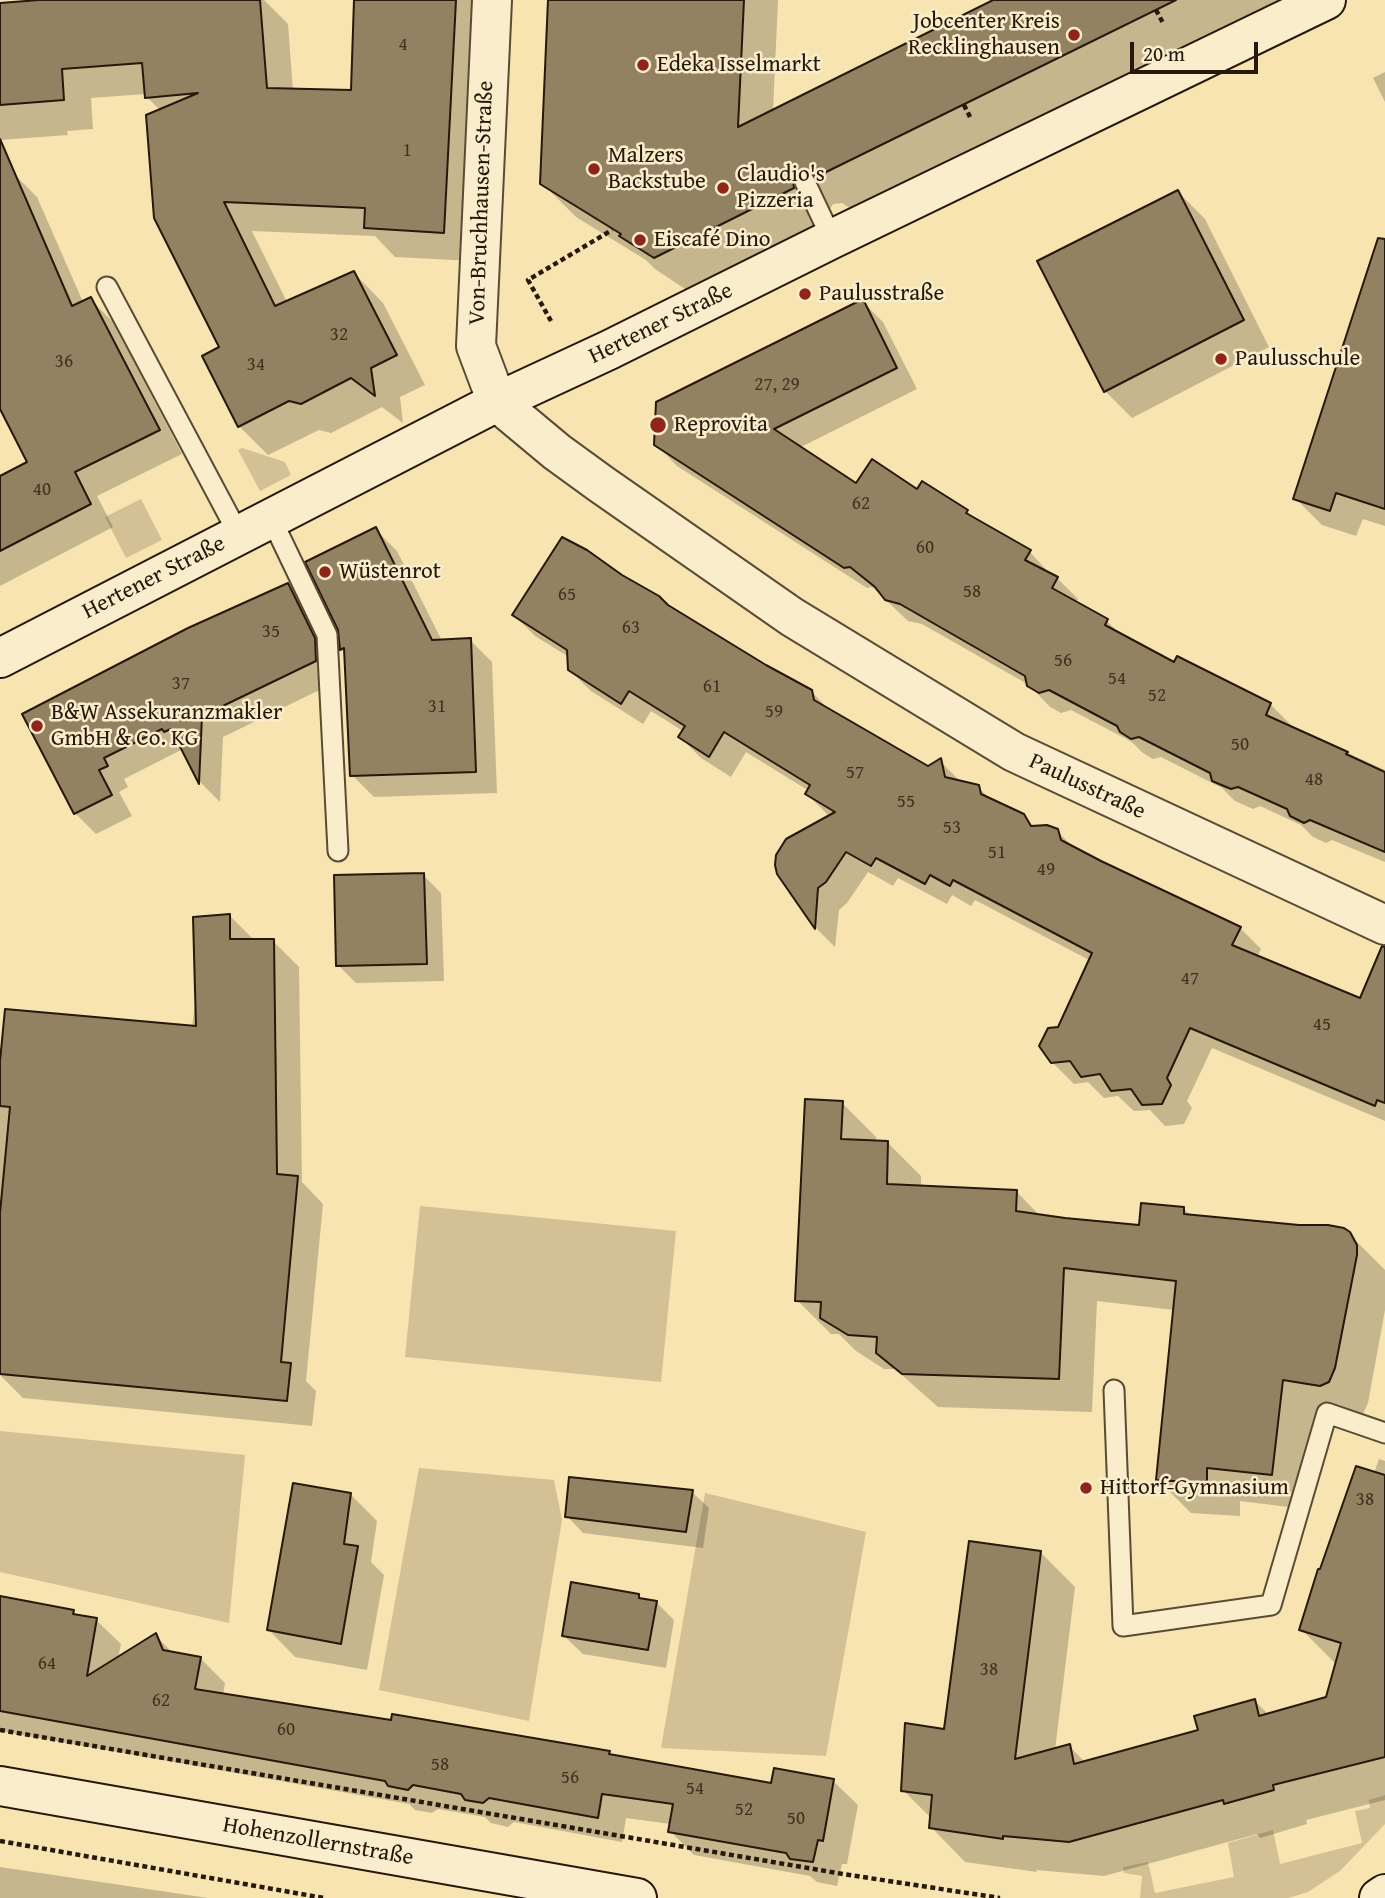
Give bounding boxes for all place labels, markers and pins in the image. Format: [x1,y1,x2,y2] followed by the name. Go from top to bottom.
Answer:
[908,8,1060,62] place label: Jobcenter Kreis Recklinghausen
[1066,27,1082,43] marker: Jobcenter Kreis Recklinghausen
[657,51,821,79] place label: Edeka Isselmarkt
[635,57,651,73] marker: Edeka Isselmarkt
[608,142,706,196] place label: Malzers Backstube
[586,161,602,177] marker: Malzers Backstube
[737,161,825,215] place label: Claudio's Pizzeria
[715,180,731,196] marker: Claudio's Pizzeria
[654,226,771,254] place label: Eiscafé Dino
[632,232,648,248] marker: Eiscafé Dino
[819,280,944,308] place label: Paulusstraße
[797,286,813,302] marker: Paulusstraße
[1235,345,1360,373] place label: Paulusschule
[1213,351,1229,367] marker: Paulusschule
[674,411,768,439] place label: Reprovita
[648,415,668,435] marker: Reprovita
[339,558,441,586] place label: Wüstenrot
[317,564,333,580] marker: Wüstenrot
[51,699,282,753] place label: B&W Assekuranzmakler GmbH & Co. KG
[29,718,45,734] marker: B&W Assekuranzmakler GmbH & Co. KG
[1100,1474,1289,1502] place label: Hittorf-Gymnasium
[1078,1480,1094,1496] marker: Hittorf-Gymnasium

